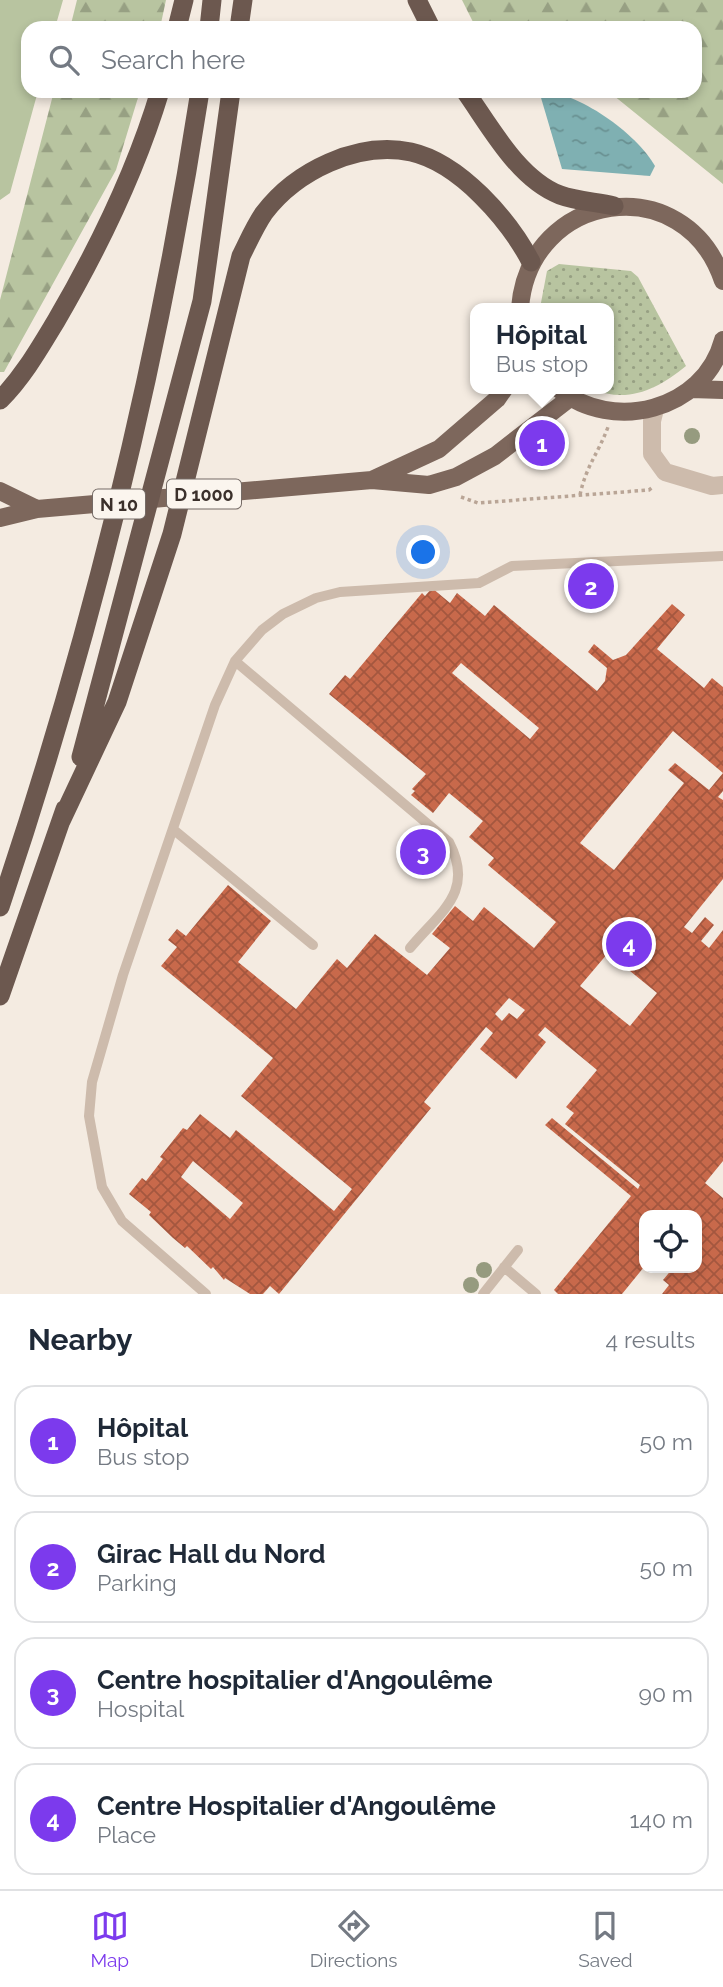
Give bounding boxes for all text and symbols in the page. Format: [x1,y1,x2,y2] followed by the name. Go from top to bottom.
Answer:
[21,21,702,98] search box
[45,41,83,79] icon: search
[101,45,245,75] text: Search here
[470,303,614,394] popup
[496,320,587,350] text: Hôpital
[496,350,588,377] text: Bus stop
[519,417,565,469] pin: 1
[167,480,241,508] road number: D 1000
[93,490,145,518] road number: N 10
[406,535,440,569] your location
[568,560,614,612] pin: 2
[400,826,446,878] pin: 3
[606,918,652,970] pin: 4
[639,1210,702,1273] map controls
[639,1210,702,1273] button: locate
[28,1322,132,1357] text: Nearby
[606,1326,695,1353] text: 4 results
[97,1413,188,1443] text: Hôpital
[47,1428,59,1455] text: 1
[639,1428,693,1455] text: 50 m
[97,1443,189,1470] text: Bus stop
[97,1539,326,1569] text: Girac Hall du Nord
[47,1554,59,1581] text: 2
[639,1554,693,1581] text: 50 m
[97,1569,177,1596] text: Parking
[97,1665,493,1695] text: Centre hospitalier d'Angoulême
[47,1680,59,1707] text: 3
[638,1680,693,1707] text: 90 m
[97,1695,184,1722] text: Hospital
[97,1791,496,1821] text: Centre Hospitalier d'Angoulême
[46,1806,60,1833] text: 4
[630,1806,693,1833] text: 140 m
[97,1821,156,1848] text: Place
[90,1907,129,1971] tab: Map
[310,1907,398,1971] tab: Directions
[578,1907,633,1971] tab: Saved

